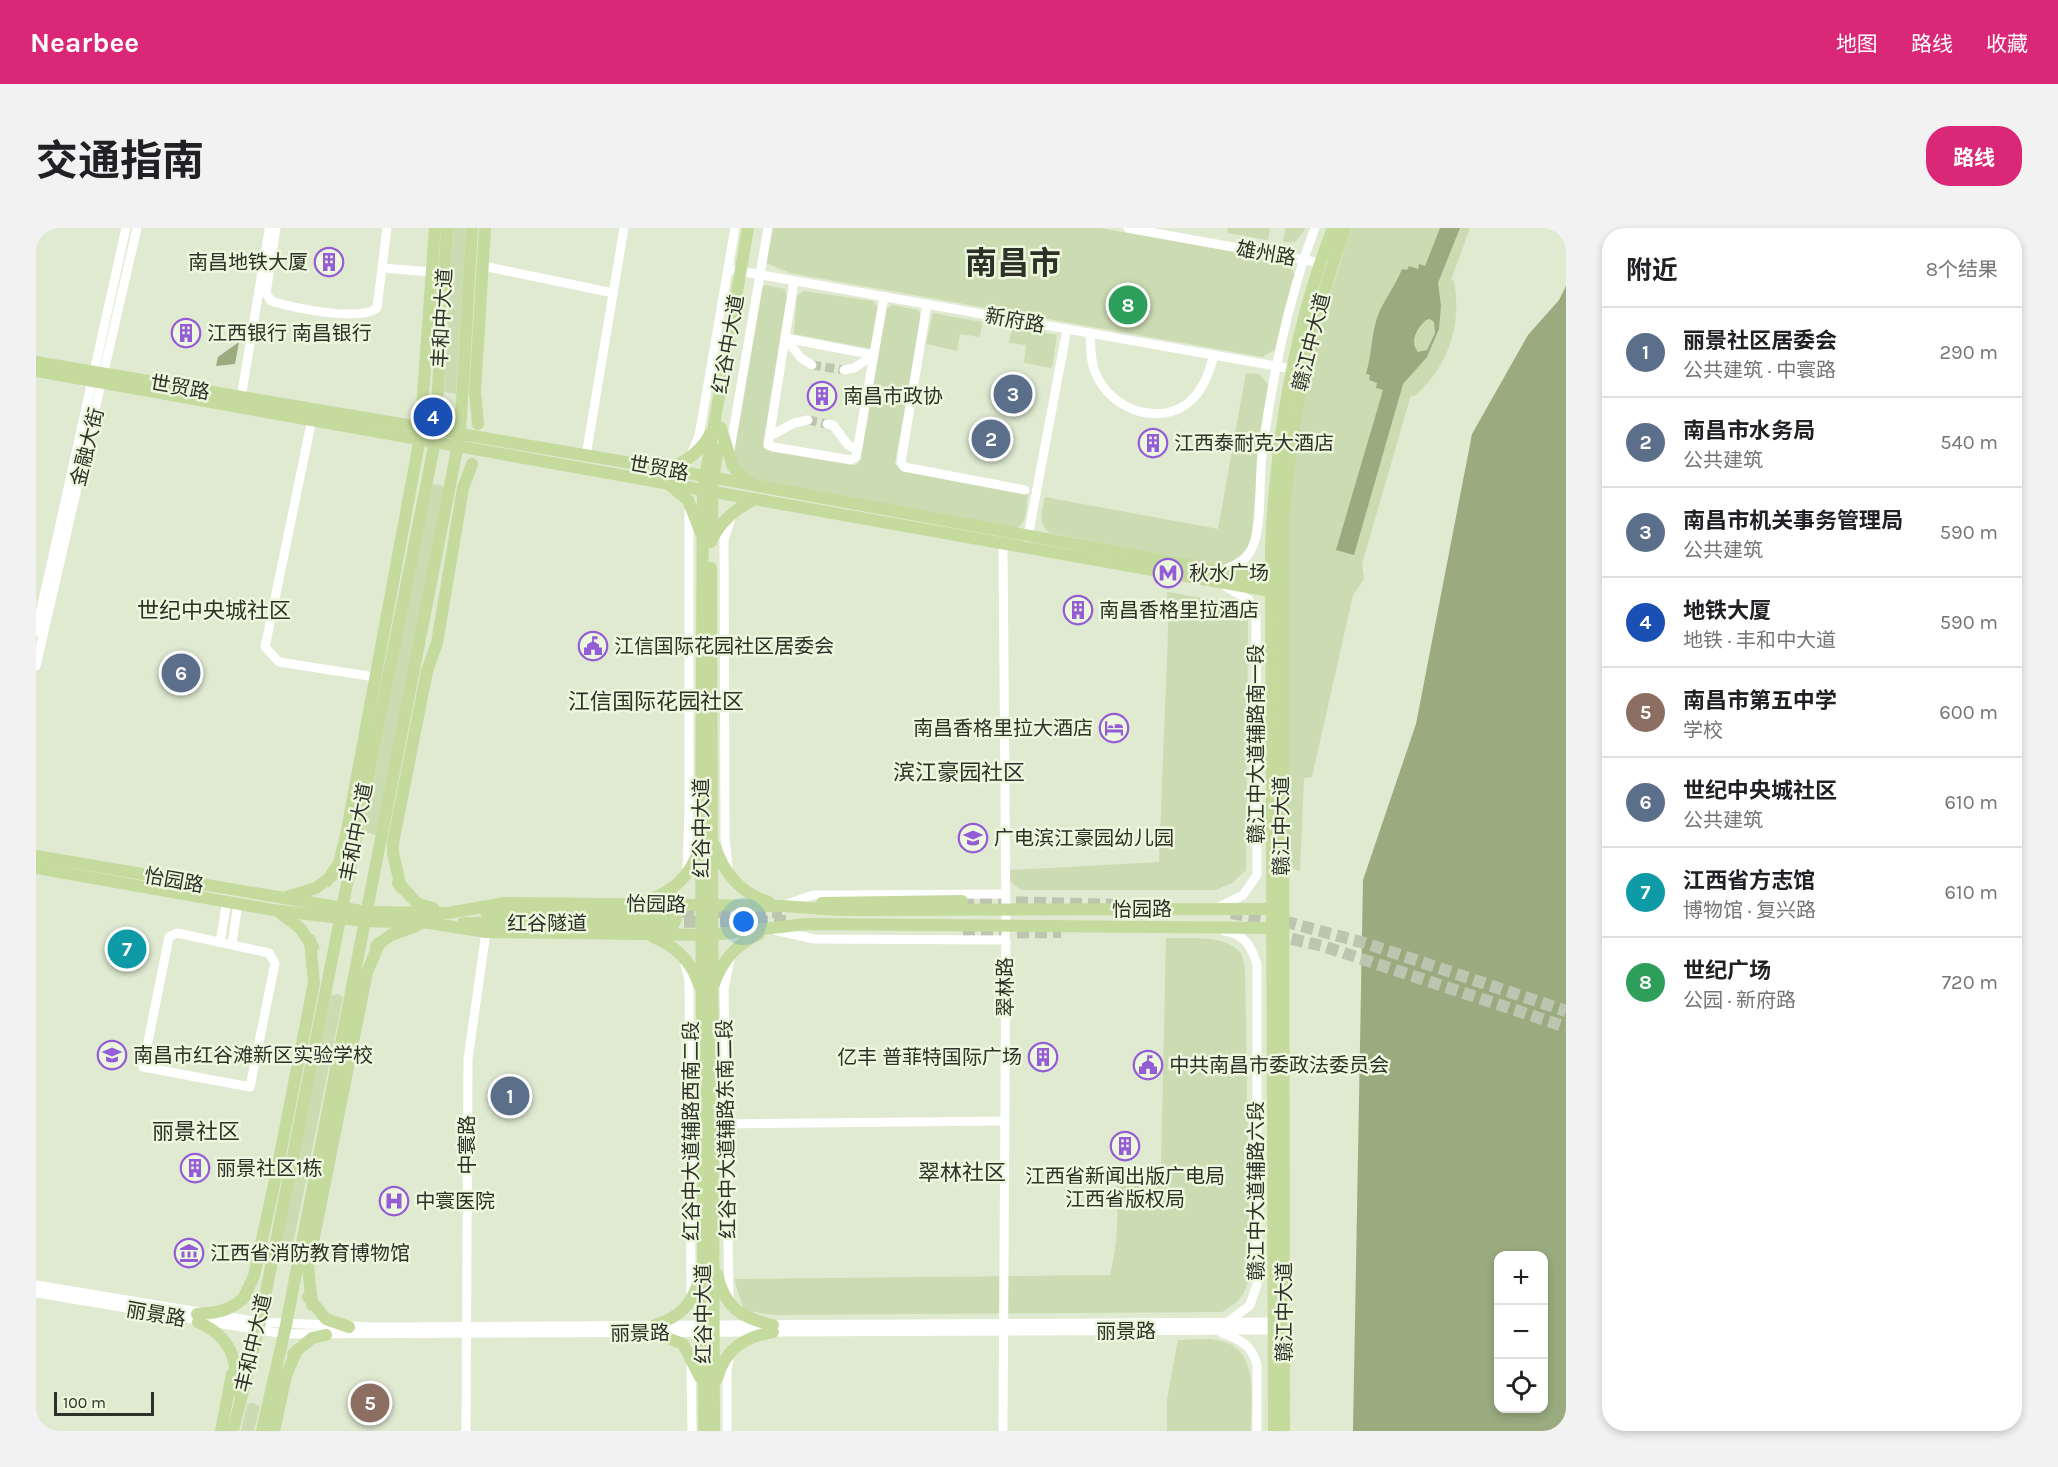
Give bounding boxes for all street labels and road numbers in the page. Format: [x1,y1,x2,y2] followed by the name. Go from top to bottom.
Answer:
[1234,237,1297,270] street label: 雄州路
[428,267,457,369] street label: 丰和中大道
[1288,291,1335,393] street label: 赣江中大道
[708,293,749,395] street label: 红谷中大道
[983,304,1046,337] street label: 新府路
[148,371,211,404] street label: 世贸路
[67,406,108,489] street label: 金融大街
[627,452,690,485] street label: 世贸路
[1245,644,1268,844] street label: 赣江中大道辅路南一段
[1270,776,1293,876] street label: 赣江中大道
[690,778,713,878] street label: 红谷中大道
[336,781,377,883] street label: 丰和中大道
[142,864,205,897] street label: 怡园路
[626,892,686,917] street label: 怡园路
[1112,898,1172,921] street label: 怡园路
[507,912,587,935] street label: 红谷隧道
[994,957,1017,1017] street label: 翠林路
[713,1019,740,1239] street label: 红谷中大道辅路东南二段
[680,1021,703,1241] street label: 红谷中大道辅路西南二段
[1245,1101,1268,1281] street label: 赣江中大道辅路六段
[456,1115,479,1175] street label: 中寰路
[1273,1262,1296,1362] street label: 赣江中大道
[692,1264,715,1364] street label: 红谷中大道
[231,1292,276,1394] street label: 丰和中大道
[124,1298,187,1331] street label: 丽景路
[1096,1320,1156,1343] street label: 丽景路
[610,1321,670,1346] street label: 丽景路

